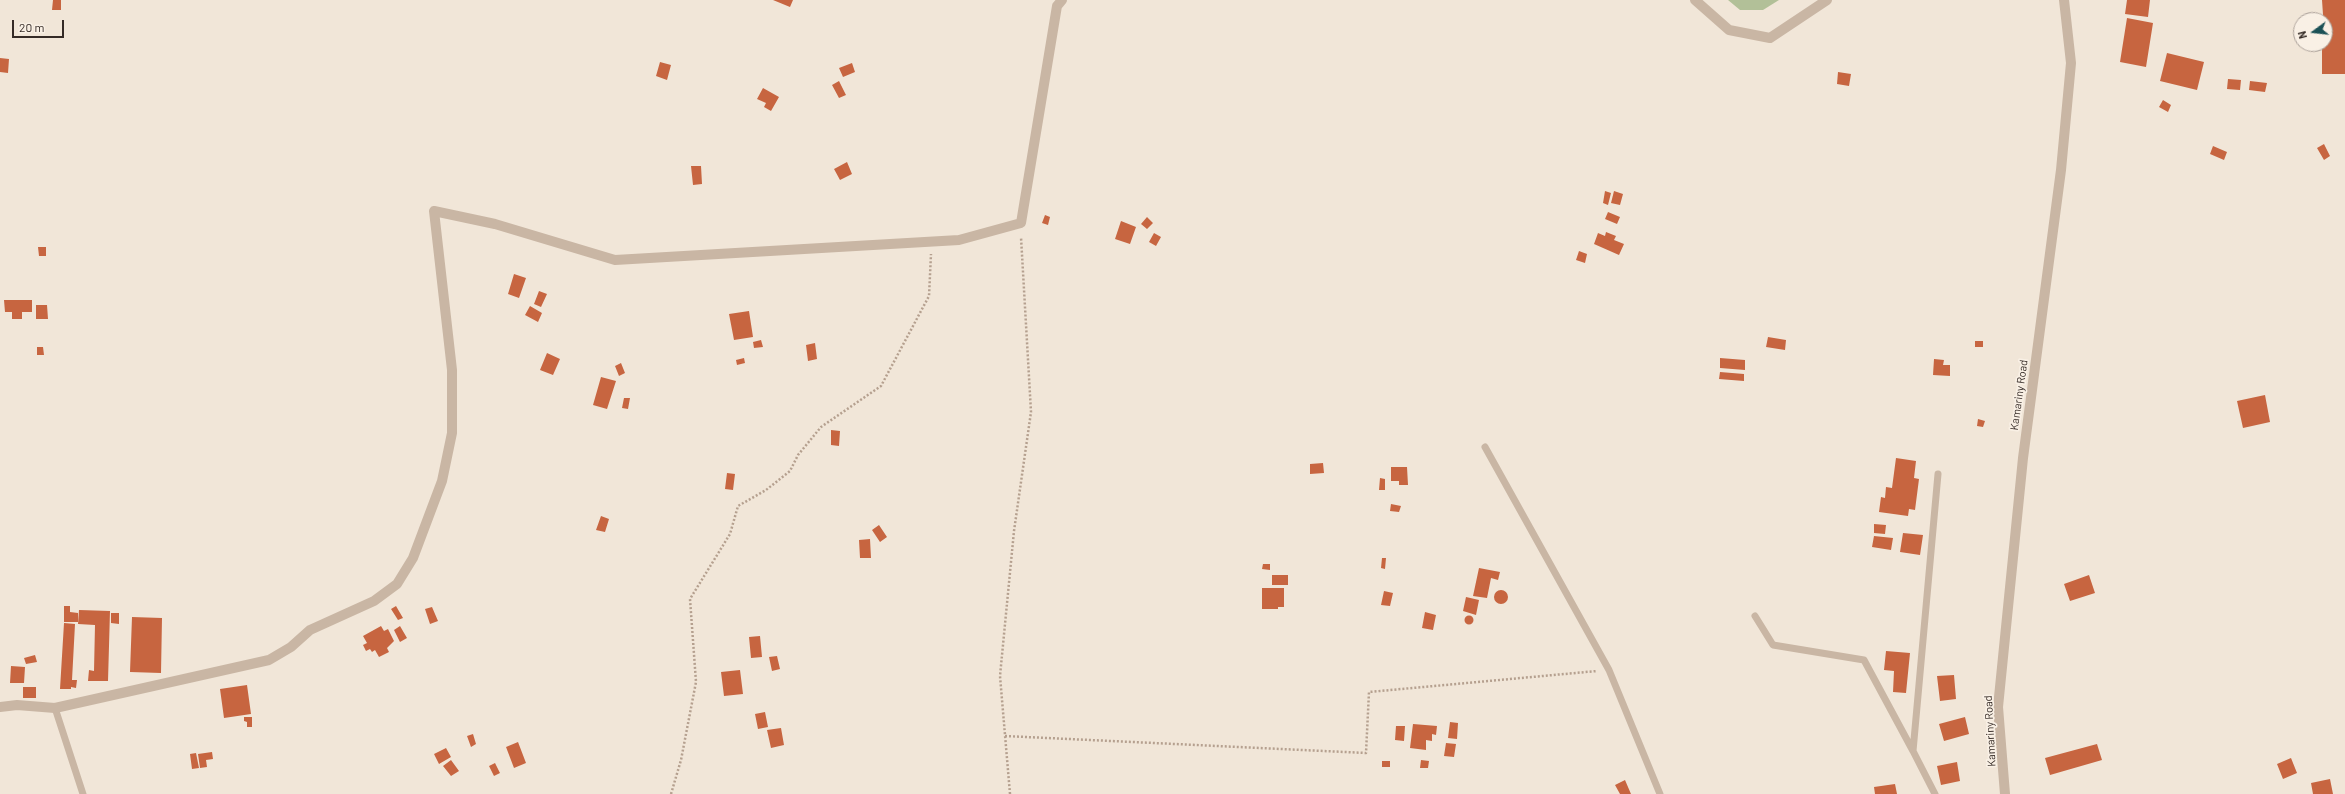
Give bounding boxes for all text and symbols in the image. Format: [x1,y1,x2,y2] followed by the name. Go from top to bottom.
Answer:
[14,12,66,38] scale bar
[2293,12,2333,52] north arrow
[19,20,45,34] text: 20 m
[2295,30,2309,40] text: N
[2008,359,2030,431] street label: Kamariny Road
[1982,695,1998,767] street label: Kamariny Road

